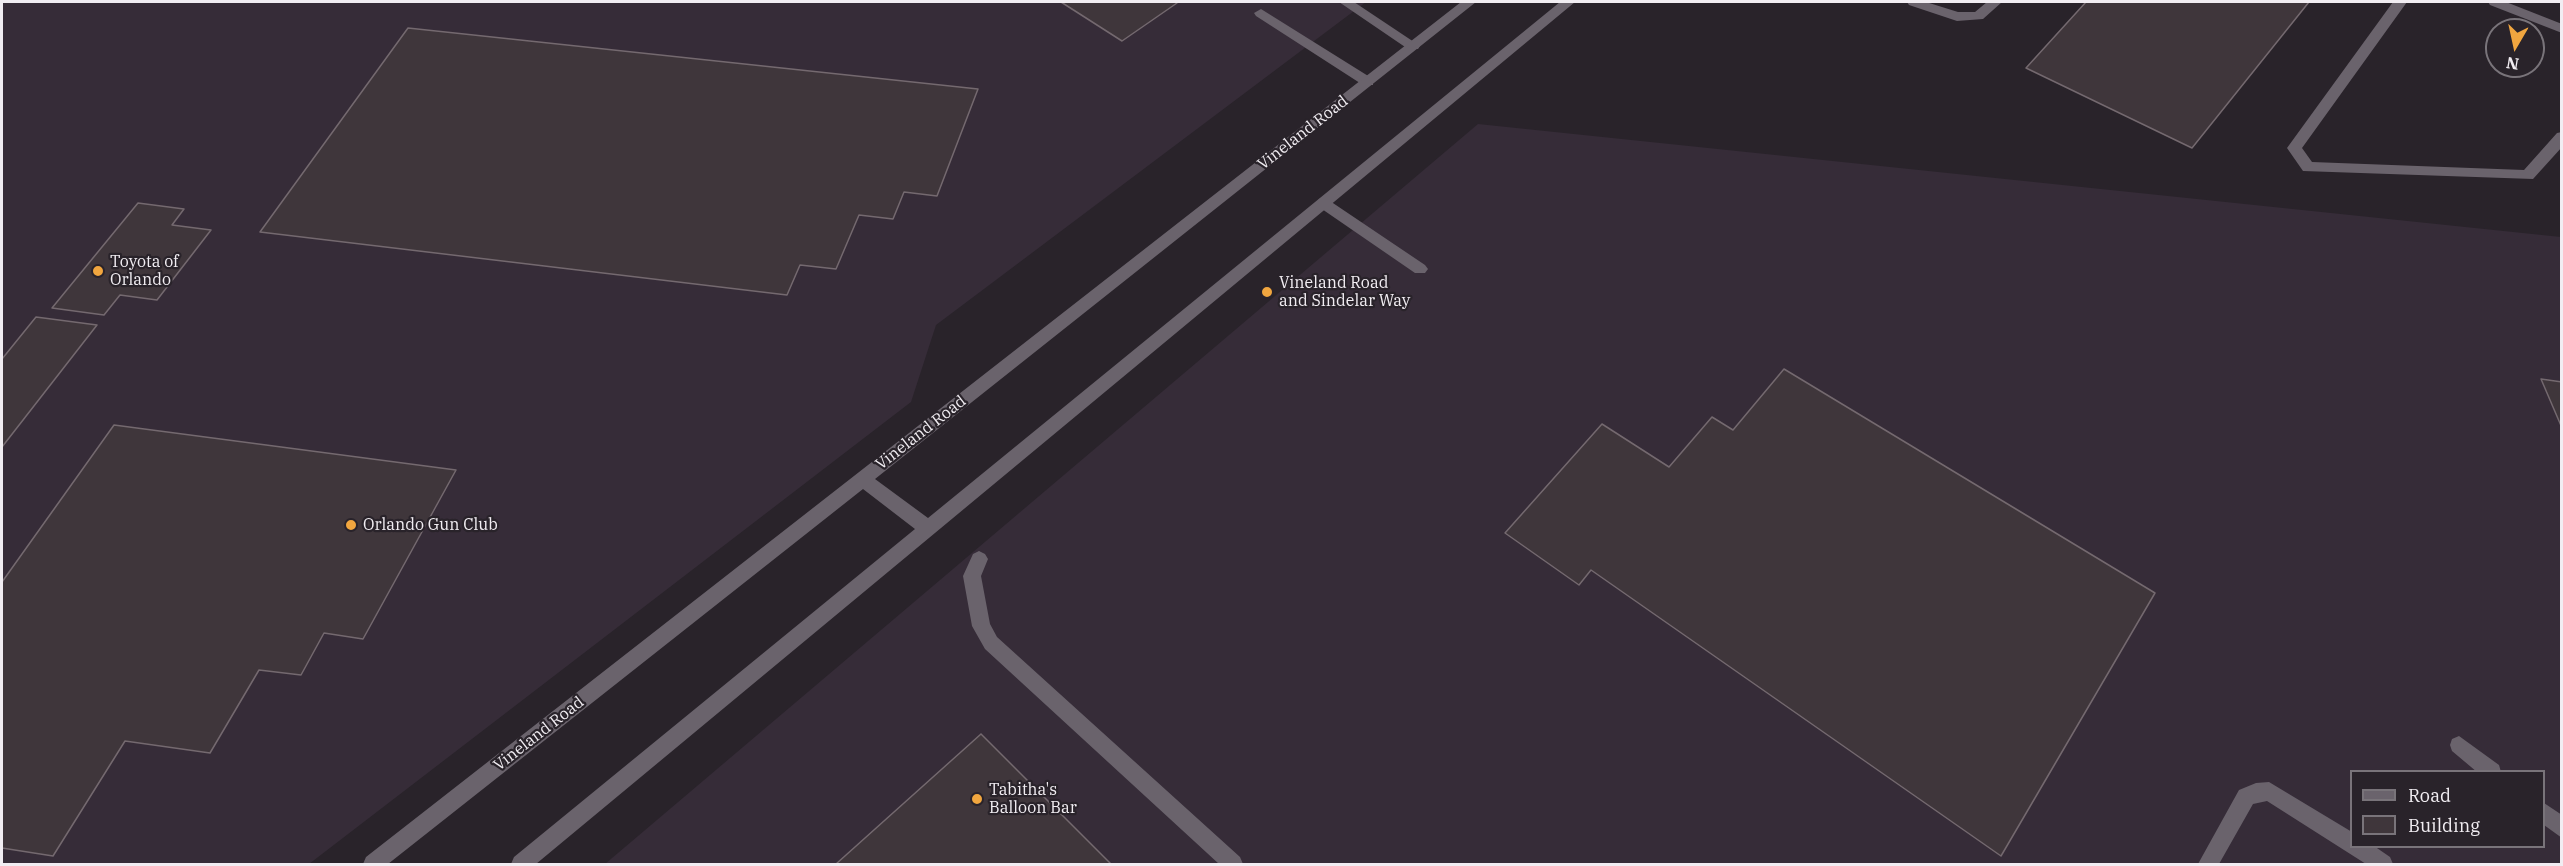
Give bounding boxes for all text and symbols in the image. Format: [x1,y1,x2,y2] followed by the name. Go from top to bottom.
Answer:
[2485,18,2545,78] north arrow
[2505,53,2520,75] text: N
[1254,92,1352,174] street label: Vineland Road
[110,252,179,290] place label: Toyota of Orlando
[91,264,105,278] marker: Toyota of Orlando
[1279,273,1410,311] place label: Vineland Road and Sindelar Way
[1260,285,1274,299] marker: Vineland Road and Sindelar Way
[872,392,970,474] street label: Vineland Road
[363,515,498,535] place label: Orlando Gun Club
[344,518,358,532] marker: Orlando Gun Club
[490,693,588,775] street label: Vineland Road
[2350,770,2545,848] legend
[989,780,1077,818] place label: Tabitha's Balloon Bar
[2408,784,2451,807] text: Road
[970,792,984,806] marker: Tabitha's Balloon Bar
[2408,814,2480,837] text: Building

